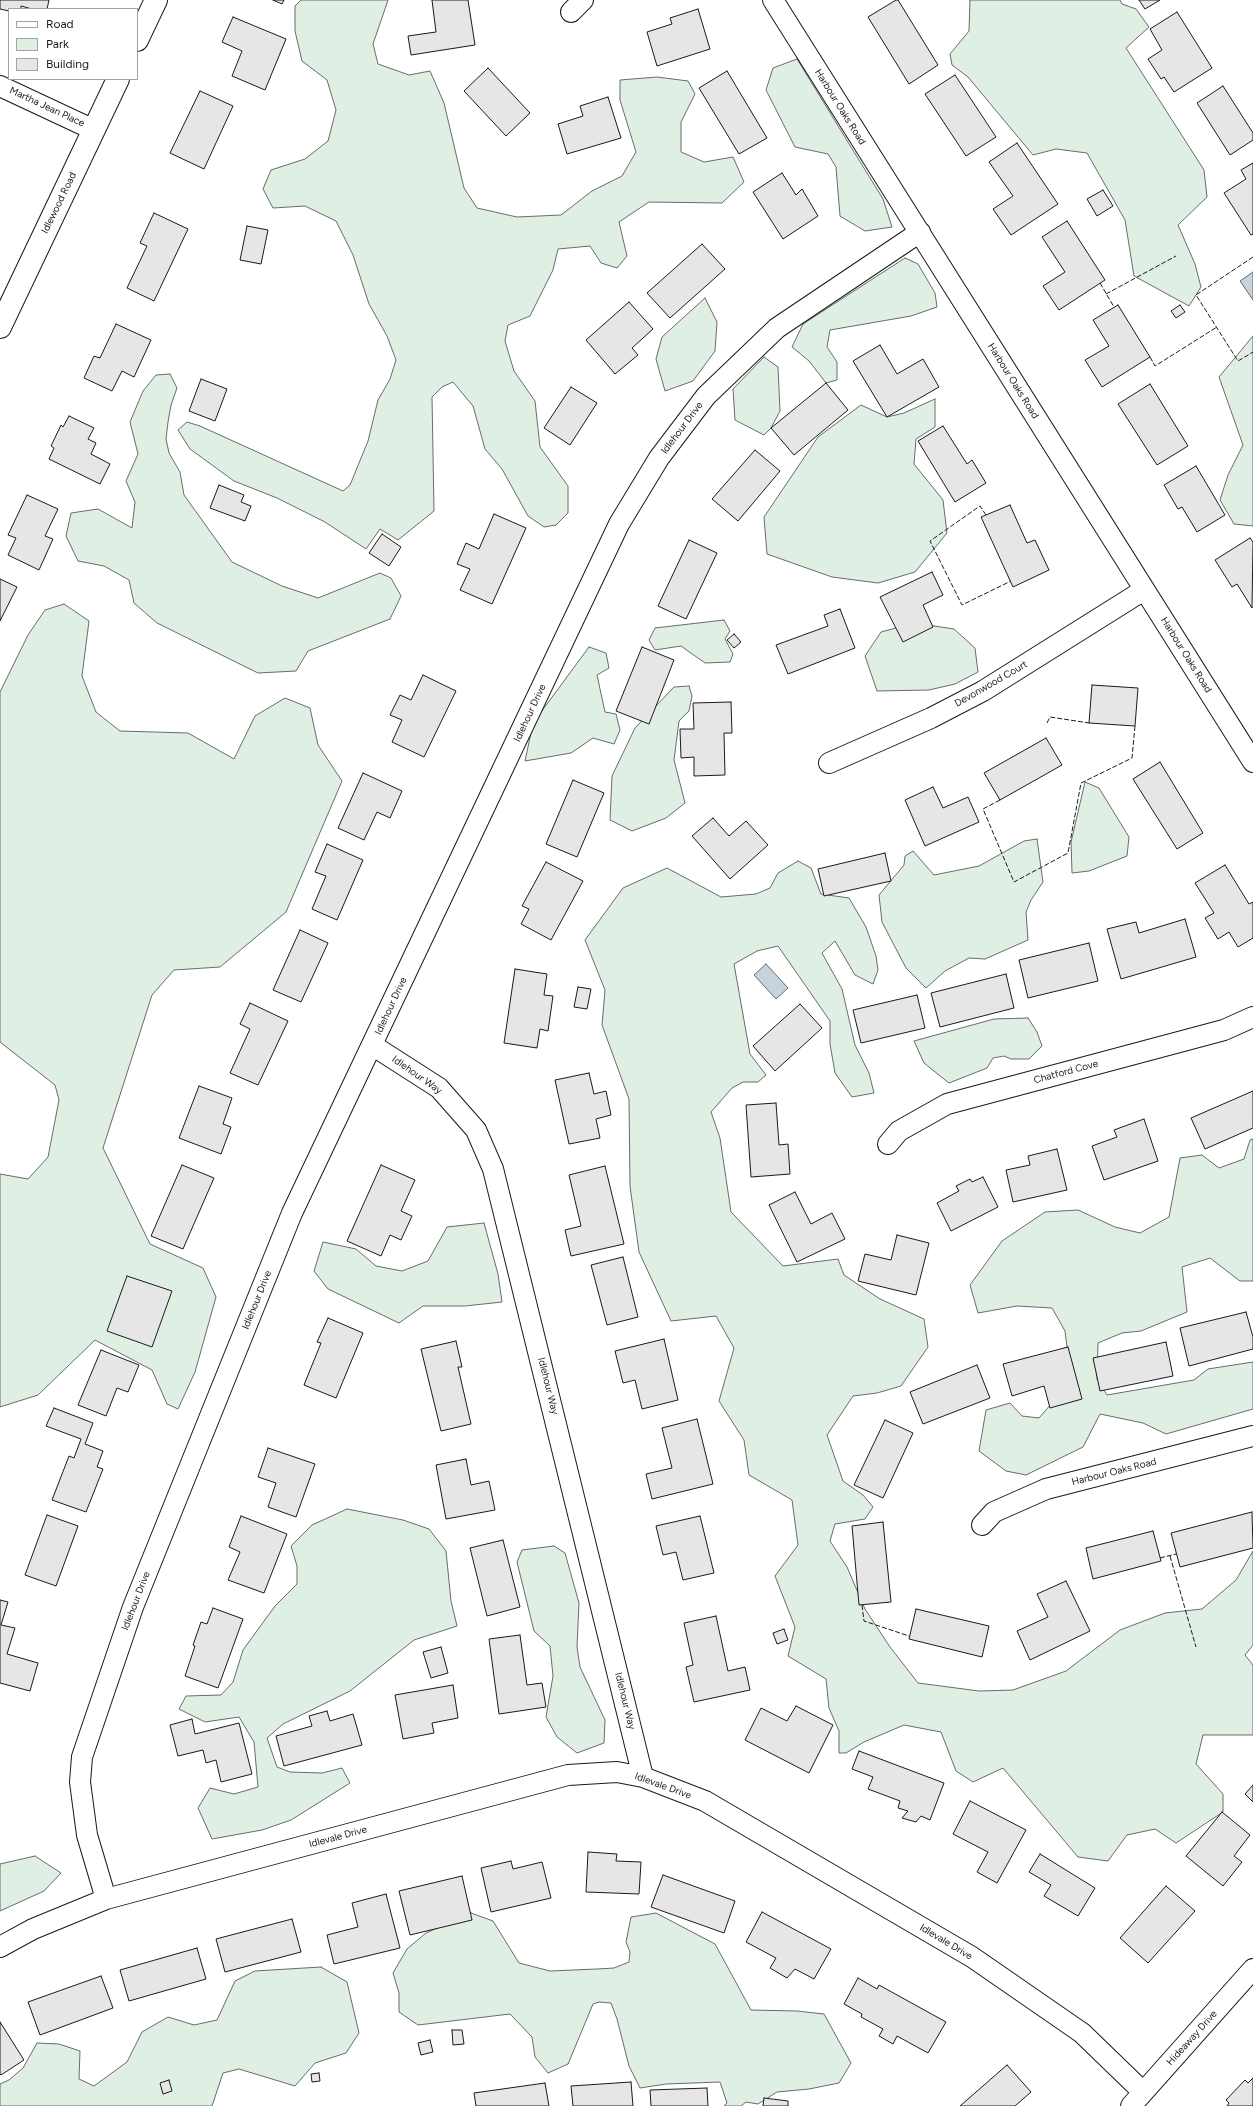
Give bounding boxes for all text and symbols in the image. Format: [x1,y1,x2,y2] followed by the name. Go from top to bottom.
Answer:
[8,8,138,80] legend
[46,17,74,31] text: Road
[46,37,69,51] text: Park
[46,57,89,71] text: Building
[812,67,868,147] street label: Harbour Oaks Road
[7,84,87,130] street label: Martha Jean Place
[39,170,79,236] street label: Idlewood Road
[985,341,1041,421] street label: Harbour Oaks Road
[659,400,705,456] street label: Idlehour Drive
[1158,615,1214,695] street label: Harbour Oaks Road
[952,658,1030,710] street label: Devonwood Court
[511,682,549,744] street label: Idlehour Drive
[372,975,410,1037] street label: Idlehour Drive
[390,1053,444,1097] street label: Idlehour Way
[1032,1058,1100,1086] street label: Chatford Cove
[240,1269,274,1331] street label: Idlehour Drive
[535,1356,561,1416] street label: Idlehour Way
[1070,1456,1158,1488] street label: Harbour Oaks Road
[119,1570,153,1632] street label: Idlehour Drive
[612,1671,638,1731] street label: Idlehour Way
[633,1770,693,1802] street label: Idlevale Drive
[308,1824,368,1850] street label: Idlevale Drive
[917,1922,975,1962] street label: Idlevale Drive
[1164,2008,1220,2068] street label: Hideaway Drive

